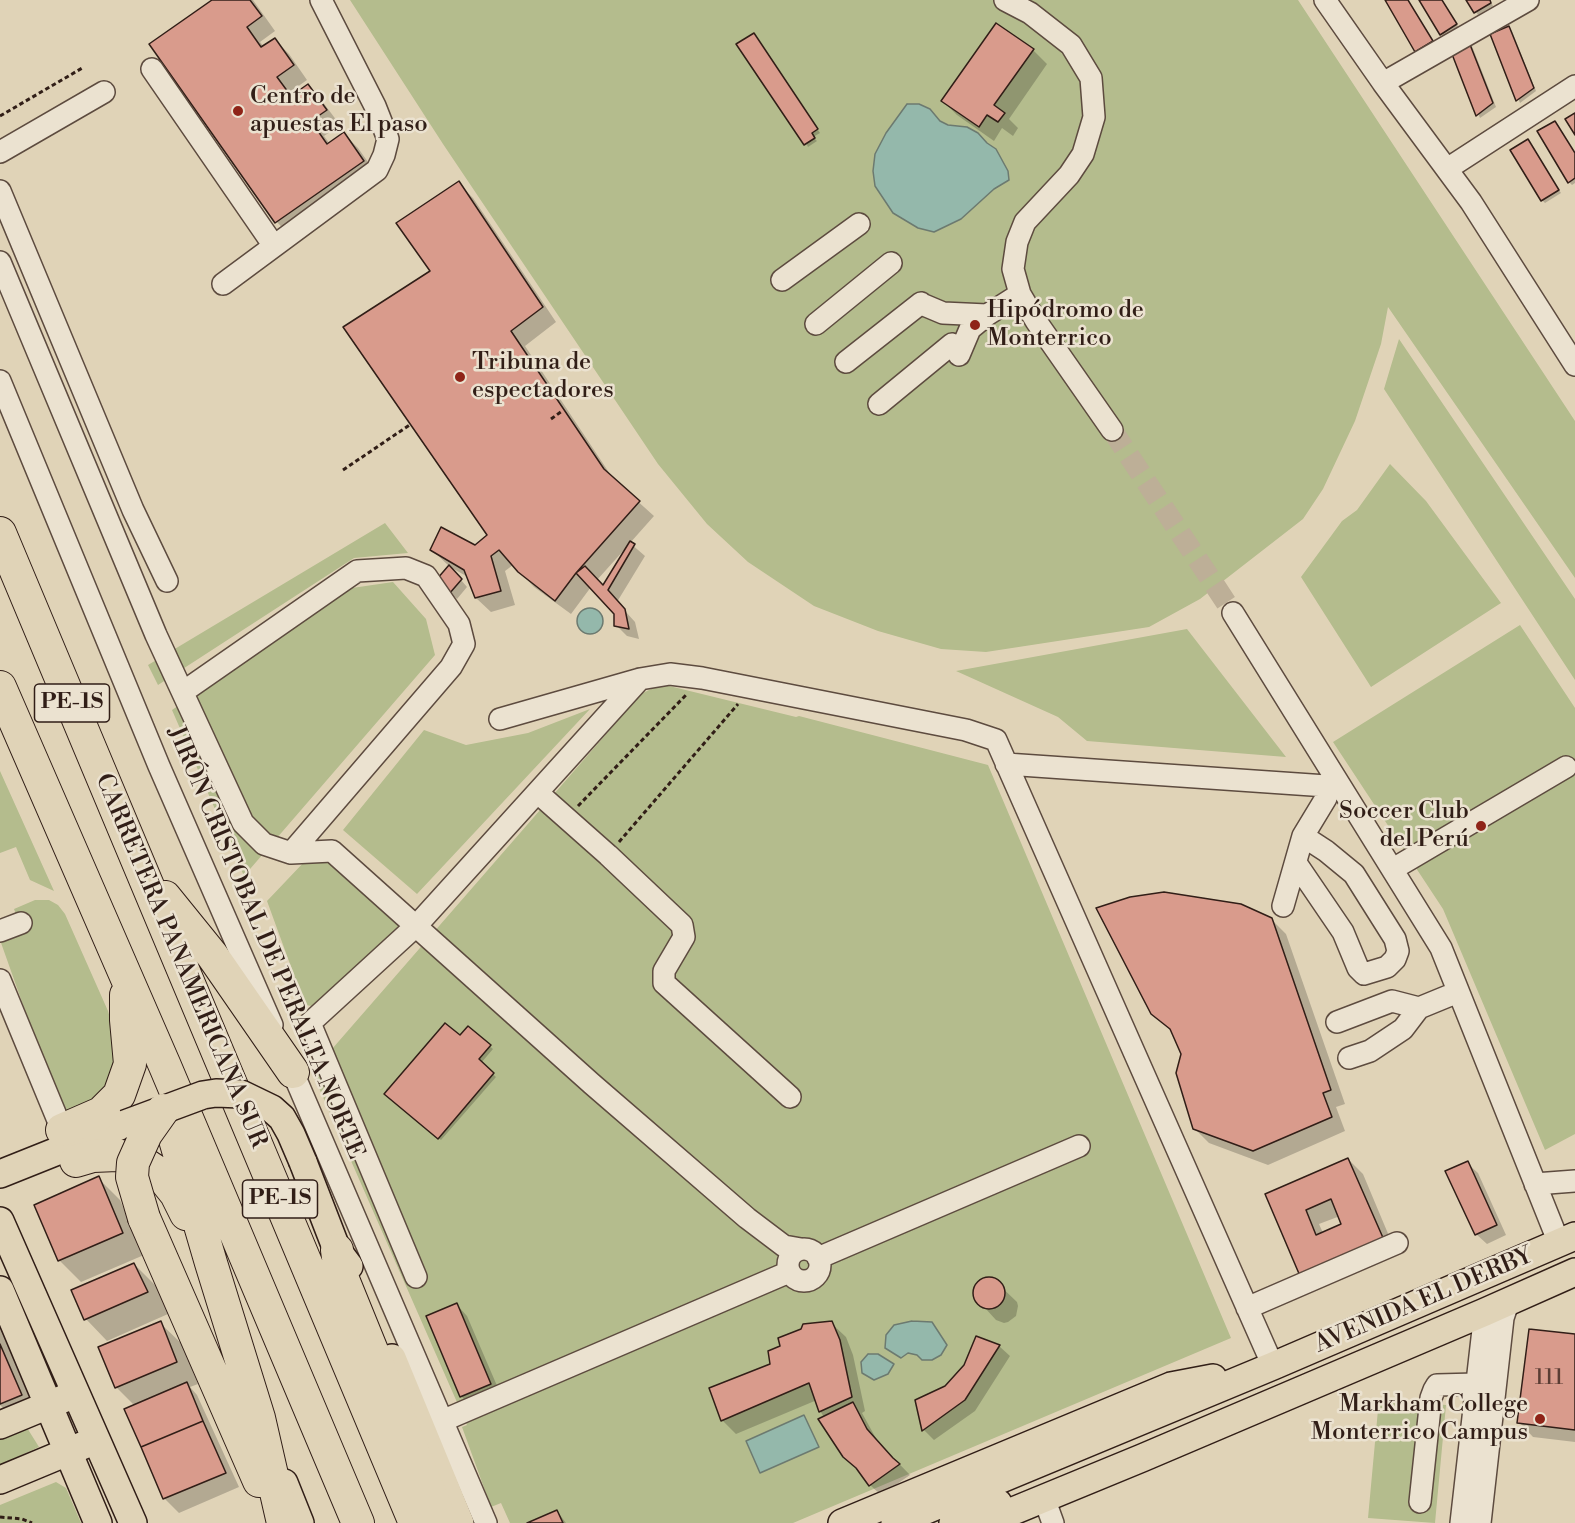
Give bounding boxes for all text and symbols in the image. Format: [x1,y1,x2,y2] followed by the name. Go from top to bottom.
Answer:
[250,83,428,139] place label: Centro de apuestas El paso
[231,104,245,118] marker: Centro de apuestas El paso
[987,297,1144,353] place label: Hipódromo de Monterrico
[968,318,982,332] marker: Hipódromo de Monterrico
[472,349,614,405] place label: Tribuna de espectadores
[453,370,467,384] marker: Tribuna de espectadores
[34,684,110,722] road number: PE-1S
[160,722,370,1164] street label: JIRÓN CRISTOBAL DE PERALTA NORTE
[88,770,272,1152] street label: CARRETERA PANAMERICANA SUR
[1339,798,1469,854] place label: Soccer Club del Perú
[1474,819,1488,833] marker: Soccer Club del Perú
[242,1180,318,1218] road number: PE-1S
[1311,1242,1537,1360] street label: AVENIDA EL DERBY
[1535,1366,1563,1392] house number: 111
[1311,1391,1528,1447] place label: Markham College Monterrico Campus
[1533,1412,1547,1426] marker: Markham College Monterrico Campus

